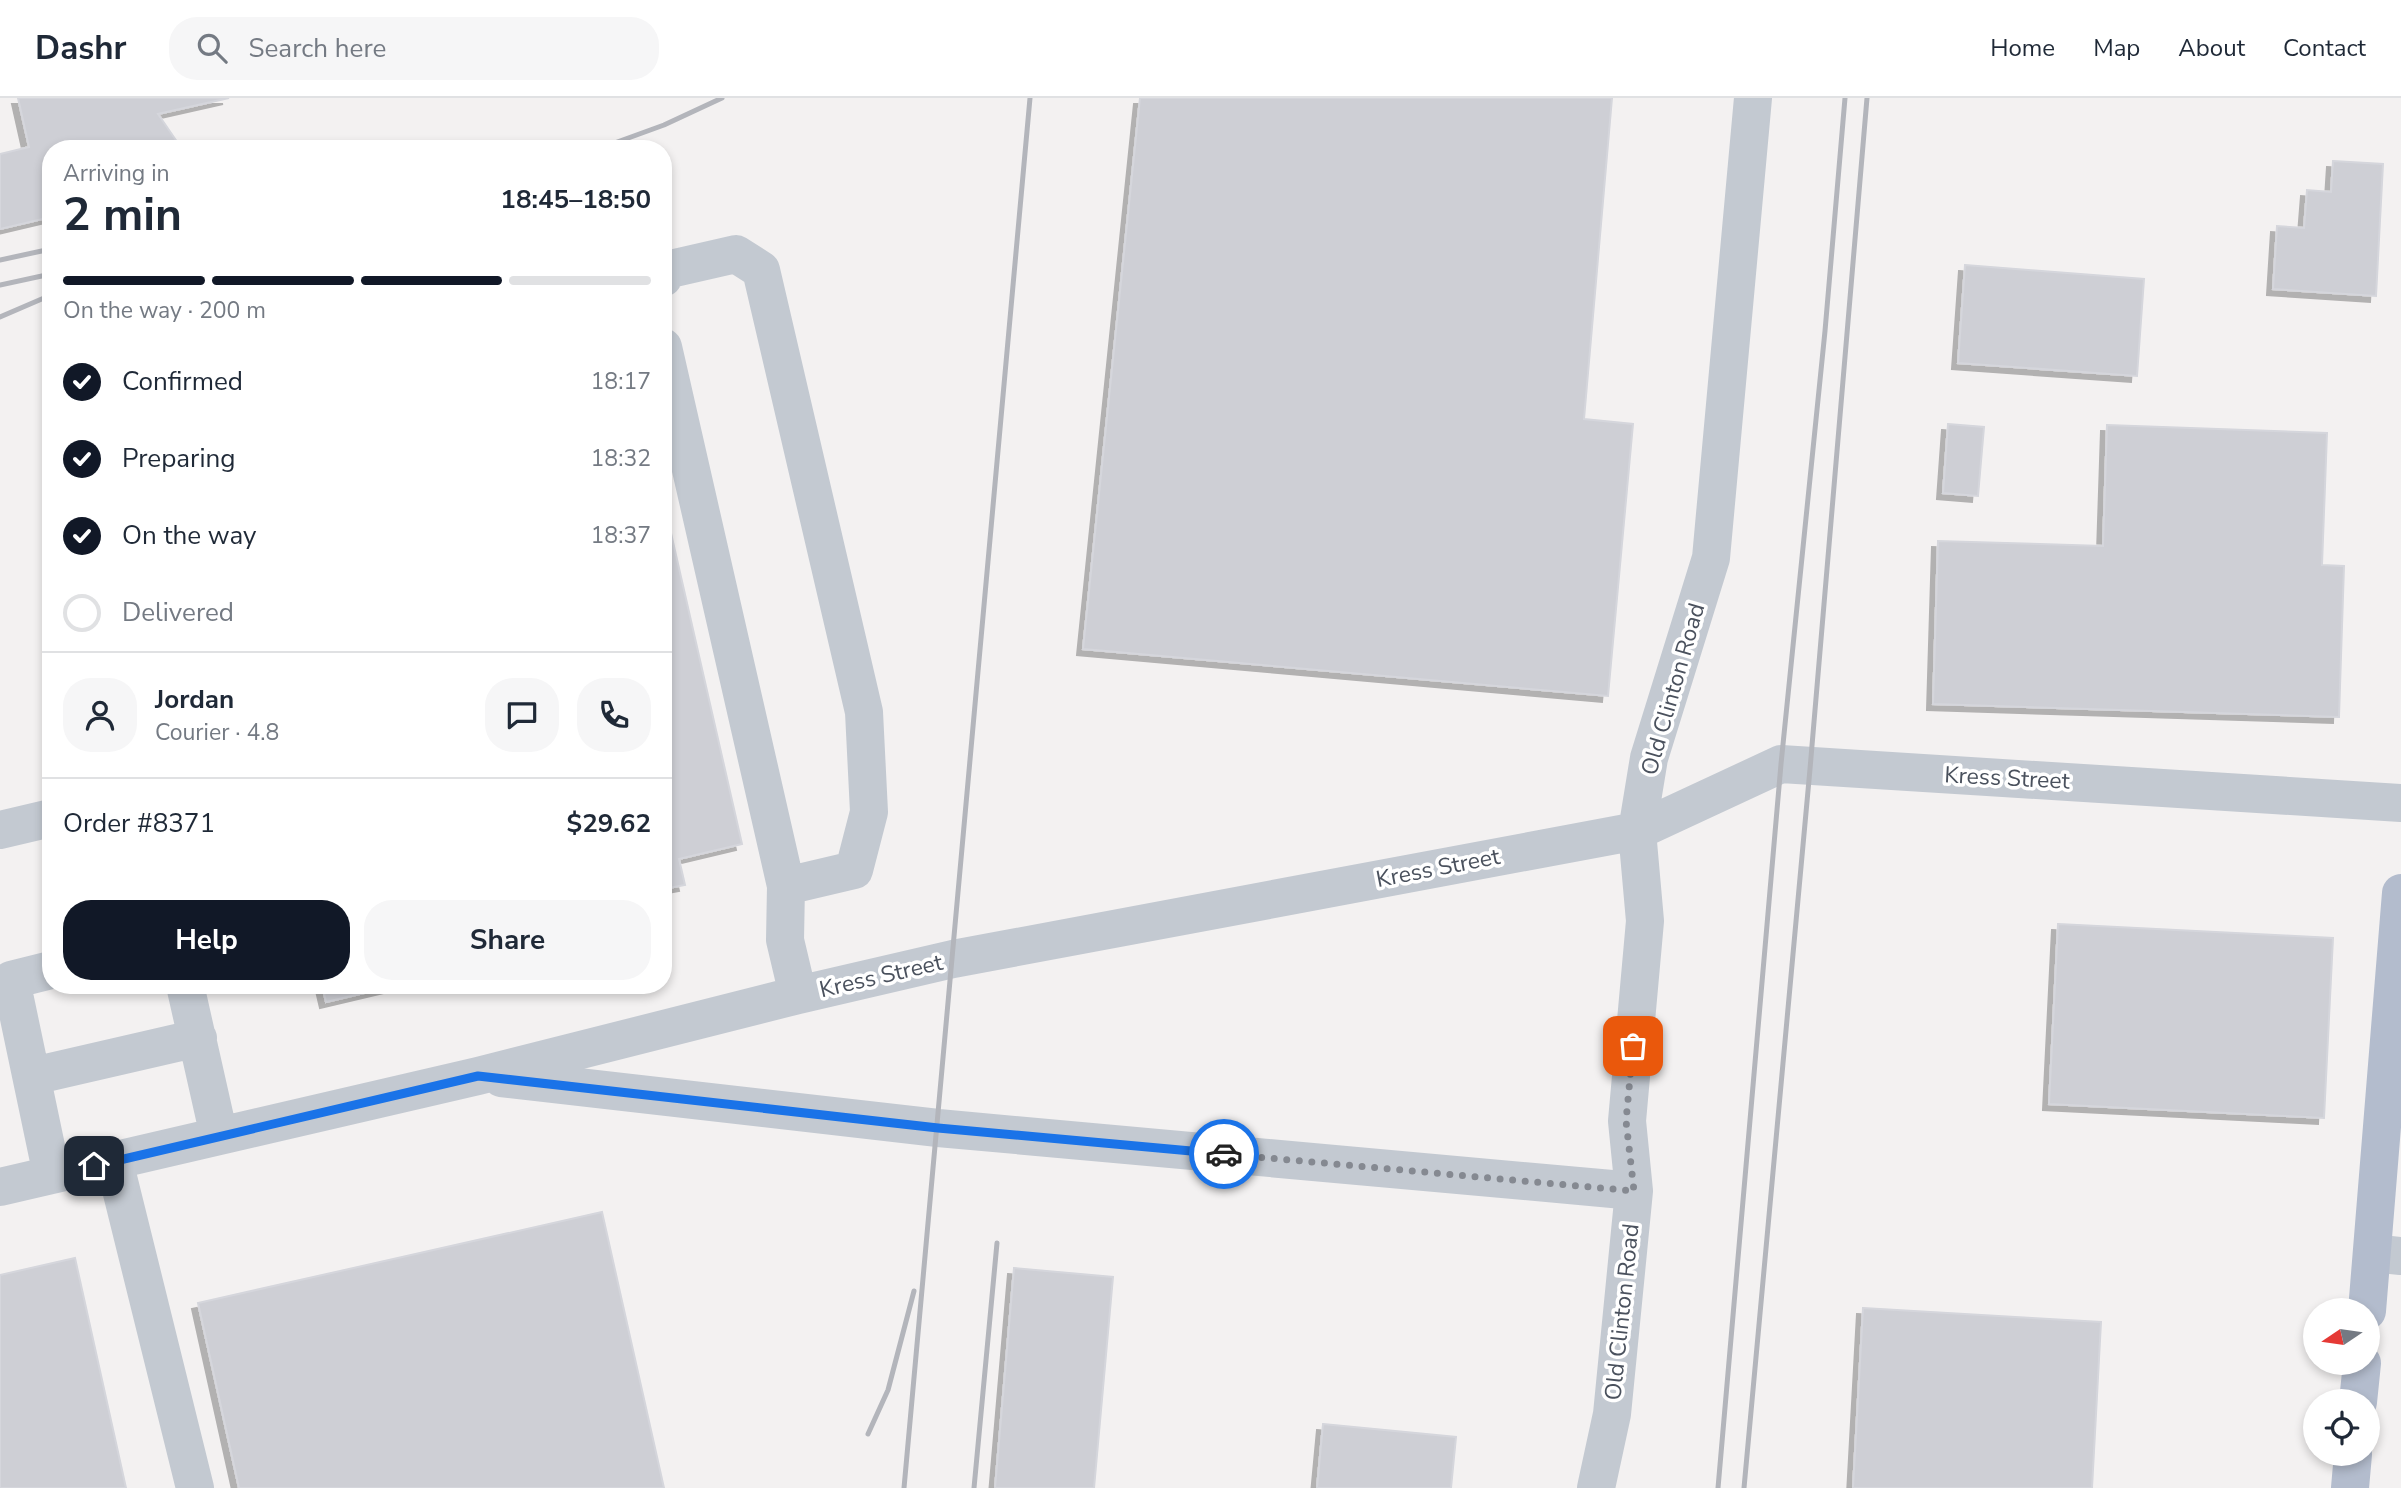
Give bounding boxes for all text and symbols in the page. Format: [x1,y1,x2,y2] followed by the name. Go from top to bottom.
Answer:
[169,17,659,80] search box
[35,26,127,71] text: Dashr
[193,29,231,67] icon: search
[249,31,386,66] text: Search here
[1990,32,2055,64] text: Home
[2093,32,2140,64] text: Map
[2178,32,2245,64] text: About
[2283,32,2366,64] text: Contact
[63,158,170,189] text: Arriving in
[500,182,651,217] text: 18:45–18:50
[63,183,182,246] text: 2 min
[63,295,266,326] text: On the way · 200 m
[63,363,101,401] icon: check
[122,364,243,399] text: Confirmed
[591,366,651,397] text: 18:17
[63,440,101,478] icon: check
[122,441,235,476] text: Preparing
[591,443,651,474] text: 18:32
[63,517,101,555] icon: check
[122,518,256,553] text: On the way
[591,520,651,551] text: 18:37
[122,595,234,630] text: Delivered
[1634,599,1712,779] street label: Old Clinton Road
[63,678,137,752] button: person
[485,678,559,752] button: chat
[577,678,651,752] button: phone
[155,682,234,717] text: Jordan
[155,717,279,748] text: Courier · 4.8
[1944,759,2071,797] street label: Kress Street
[63,806,215,841] text: Order #8371
[567,806,651,841] text: $29.62
[1373,841,1503,895] street label: Kress Street
[63,900,350,980] button: Help
[364,900,651,980] button: Share
[816,947,947,1005] street label: Kress Street
[1603,1016,1663,1076] pin
[1614,1027,1652,1065] icon: bag
[1189,1119,1259,1189] courier
[1205,1135,1243,1173] icon: car
[64,1136,124,1196] pin
[75,1147,113,1185] icon: home
[1597,1222,1647,1402] street label: Old Clinton Road
[2303,1298,2380,1376] north arrow
[2303,1298,2380,1466] map controls
[2303,1389,2380,1466] button: locate

